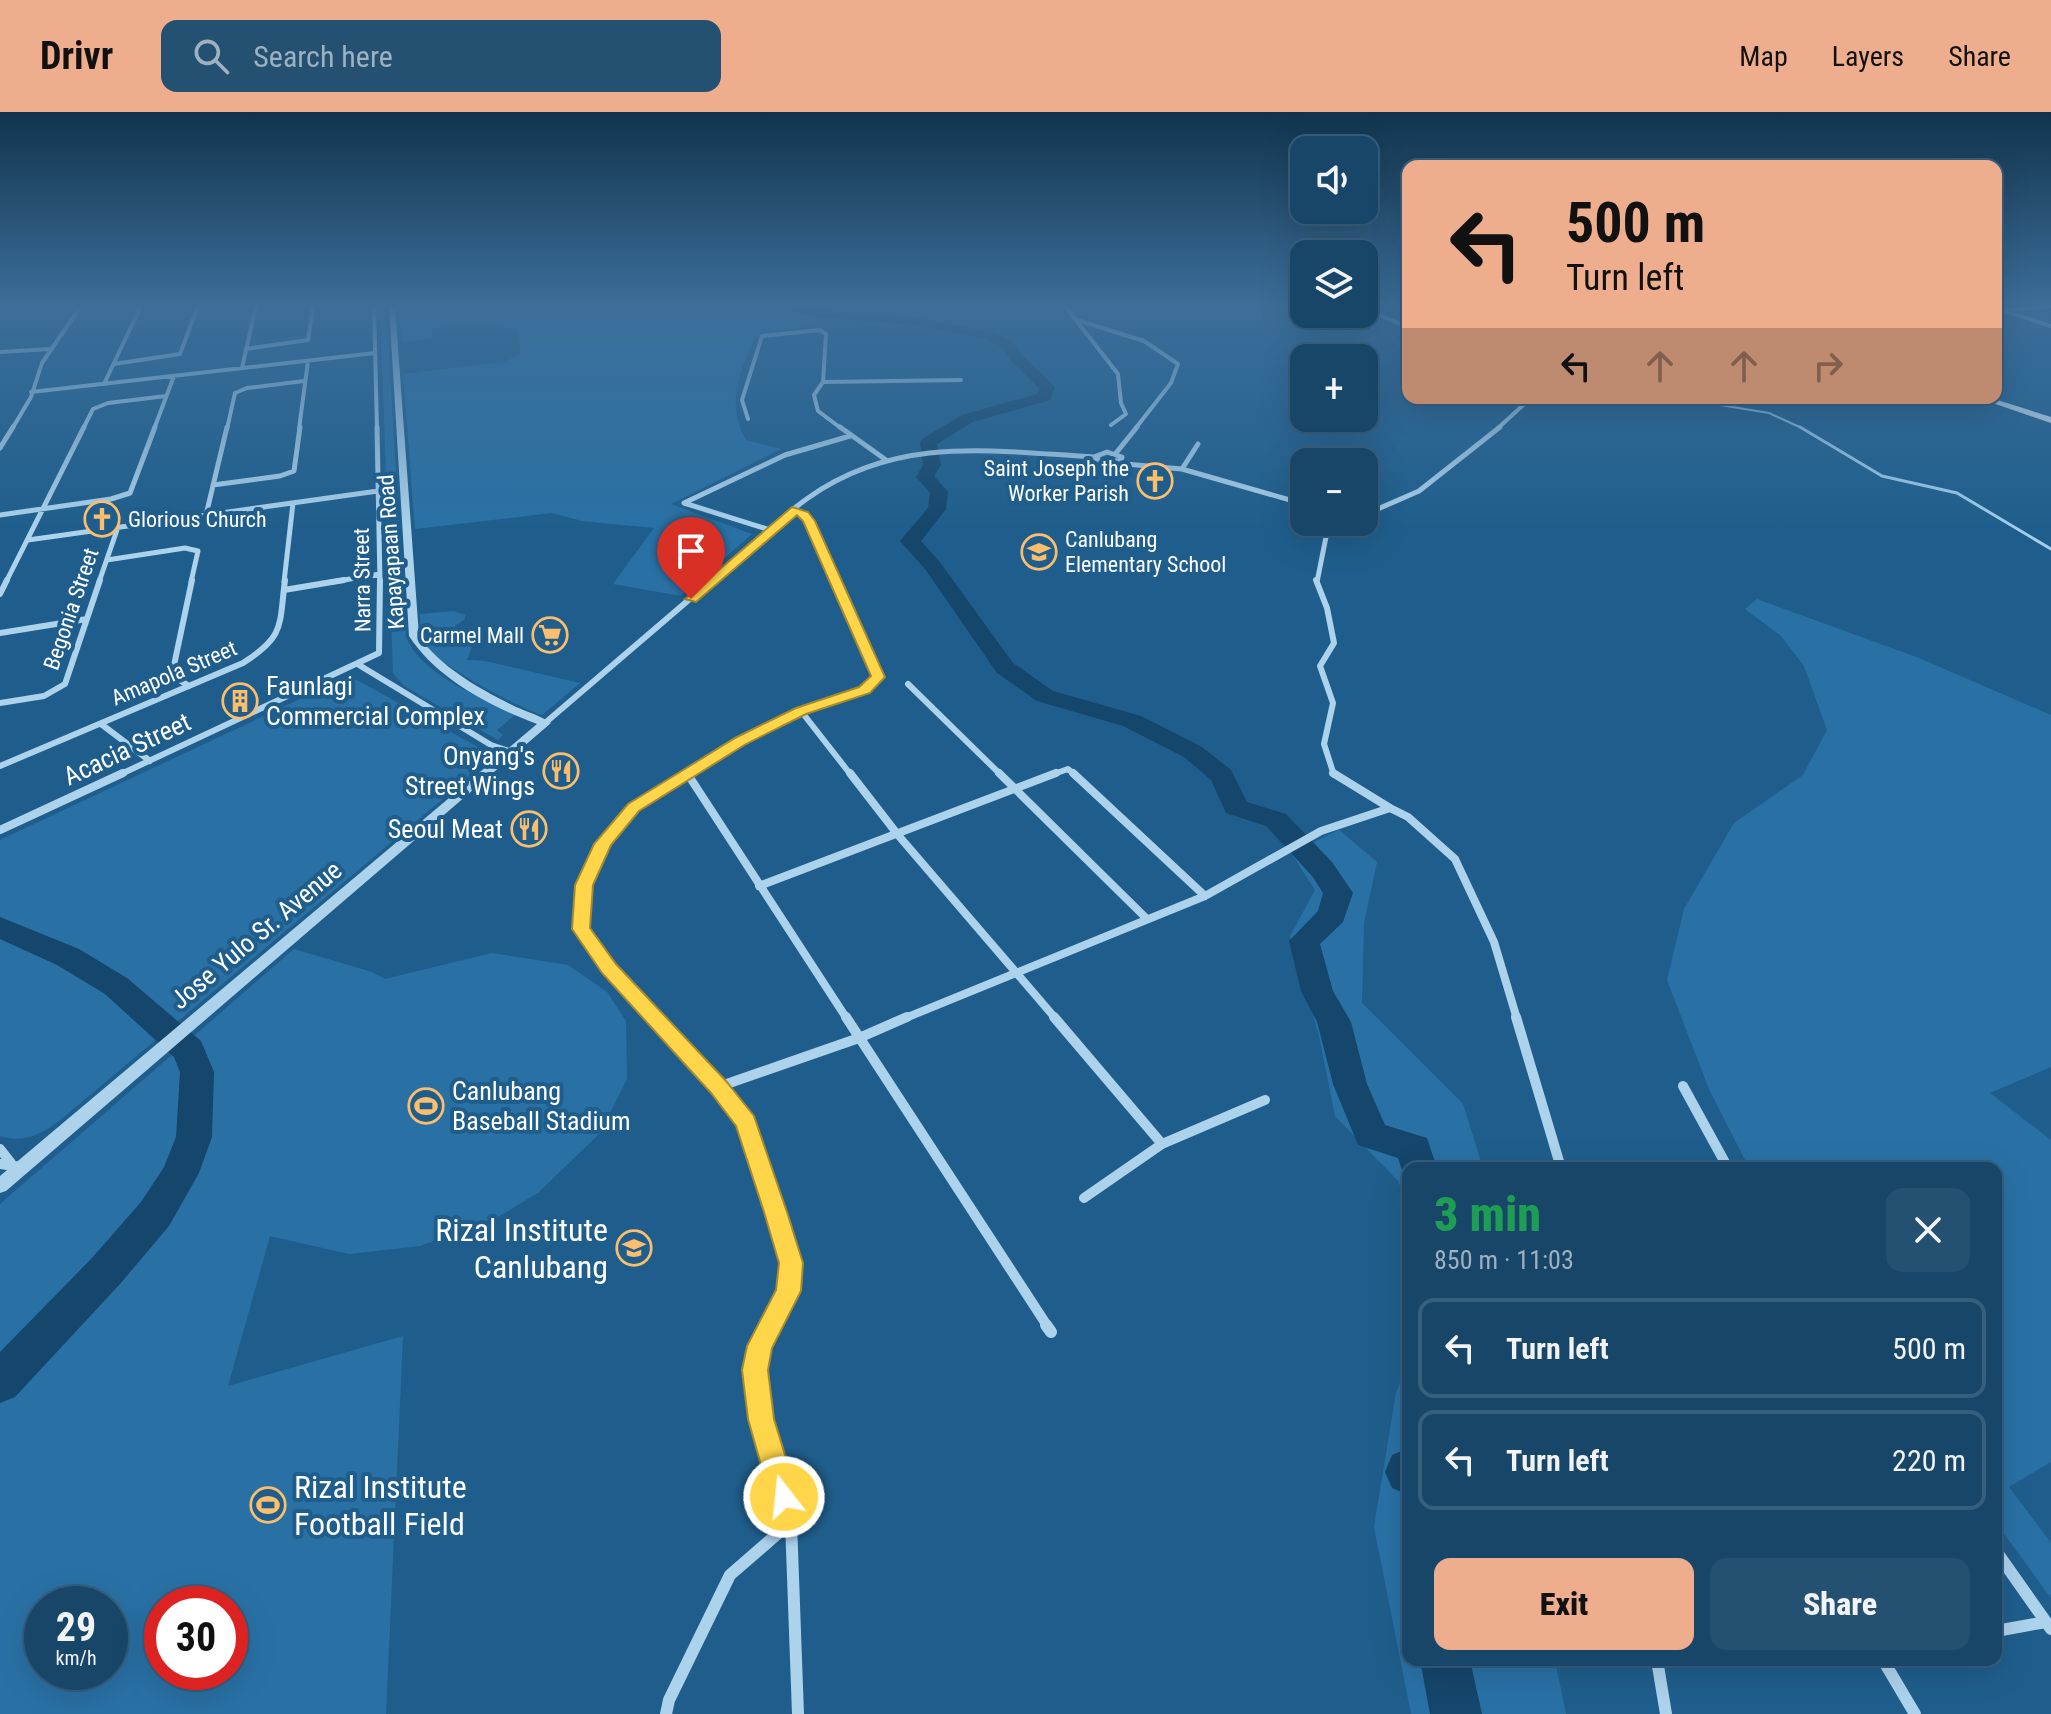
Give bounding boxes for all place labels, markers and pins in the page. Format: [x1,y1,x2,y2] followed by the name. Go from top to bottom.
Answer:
[984,456,1129,506] place label: Saint Joseph the Worker Parish
[1136,462,1174,500] church icon: Saint Joseph the Worker Parish
[83,500,121,538] church icon: Glorious Church
[128,507,267,532] place label: Glorious Church
[657,517,725,599] pin
[1065,527,1226,577] place label: Canlubang Elementary School
[1020,533,1058,571] school or university icon: Canlubang Elementary School
[531,616,569,654] supermarket icon: Carmel Mall
[420,623,524,648] place label: Carmel Mall
[266,671,485,731] place label: Faunlagi Commercial Complex
[221,682,259,720] building icon: Faunlagi Commercial Complex
[405,741,535,801] place label: Onyang's Street Wings
[542,752,580,790] restaurant icon: Onyang's Street Wings
[510,810,548,848] restaurant icon: Seoul Meat
[388,814,503,844] place label: Seoul Meat
[452,1076,631,1136] place label: Canlubang Baseball Stadium
[407,1087,445,1125] sports icon: Canlubang Baseball Stadium
[435,1211,608,1286] place label: Rizal Institute Canlubang
[615,1229,653,1267] school or university icon: Rizal Institute Canlubang
[294,1468,467,1543] place label: Rizal Institute Football Field
[249,1486,287,1524] sports icon: Rizal Institute Football Field

